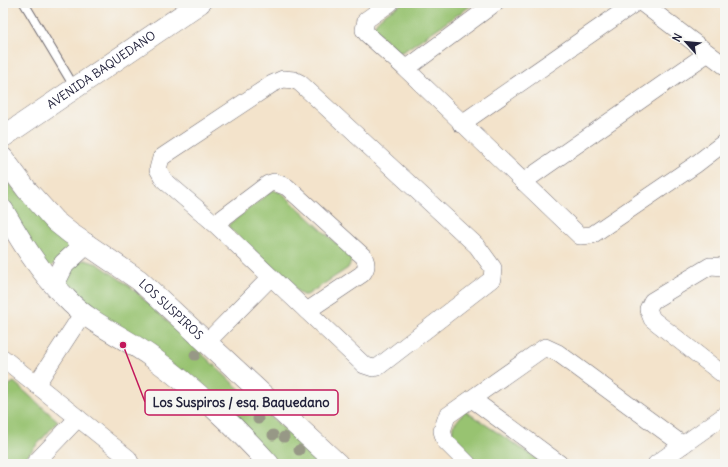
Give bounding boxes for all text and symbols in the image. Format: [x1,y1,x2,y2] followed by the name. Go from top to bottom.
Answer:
[666,22,706,62] north arrow
[44,27,158,112] street label: AVENIDA BAQUEDANO
[669,31,685,44] text: N
[136,276,207,343] street label: LOS SUSPIROS
[145,390,338,415] callout: Los Suspiros / esq. Baquedano
[152,394,330,411] text: Los Suspiros / esq. Baquedano

